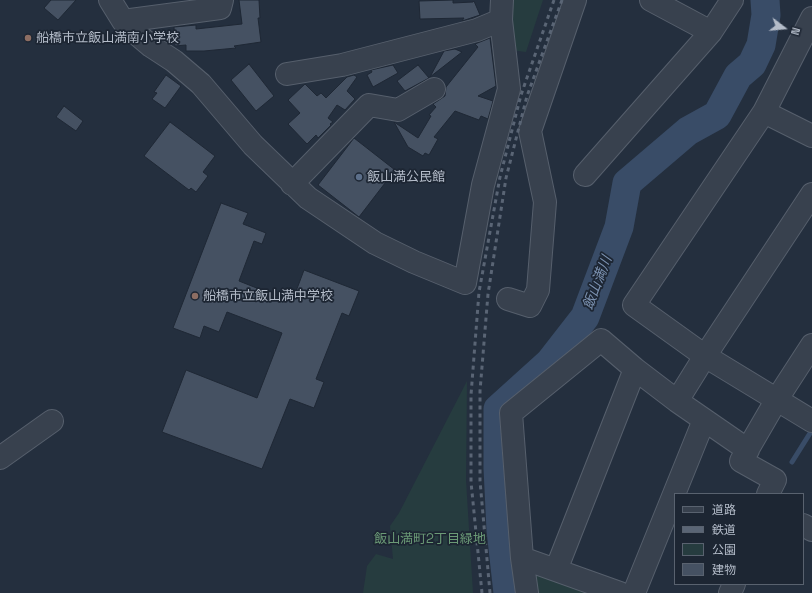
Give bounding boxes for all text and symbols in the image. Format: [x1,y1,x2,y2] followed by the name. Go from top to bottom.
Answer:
[764,8,804,48] north arrow
[788,26,803,37] text: N
[36,30,179,46] place label: 船橋市立飯山満南小学校
[23,33,33,43] marker: 船橋市立飯山満南小学校
[367,169,445,185] place label: 飯山満公民館
[354,172,364,182] marker: 飯山満公民館
[580,254,616,312] water label: 飯山満川
[203,288,333,304] place label: 船橋市立飯山満中学校
[190,291,200,301] marker: 船橋市立飯山満中学校
[674,493,804,585] legend
[712,502,736,518] text: 道路
[712,522,736,538] text: 鉄道
[374,531,486,547] park label: 飯山満町2丁目緑地
[712,542,736,558] text: 公園
[712,562,736,578] text: 建物

